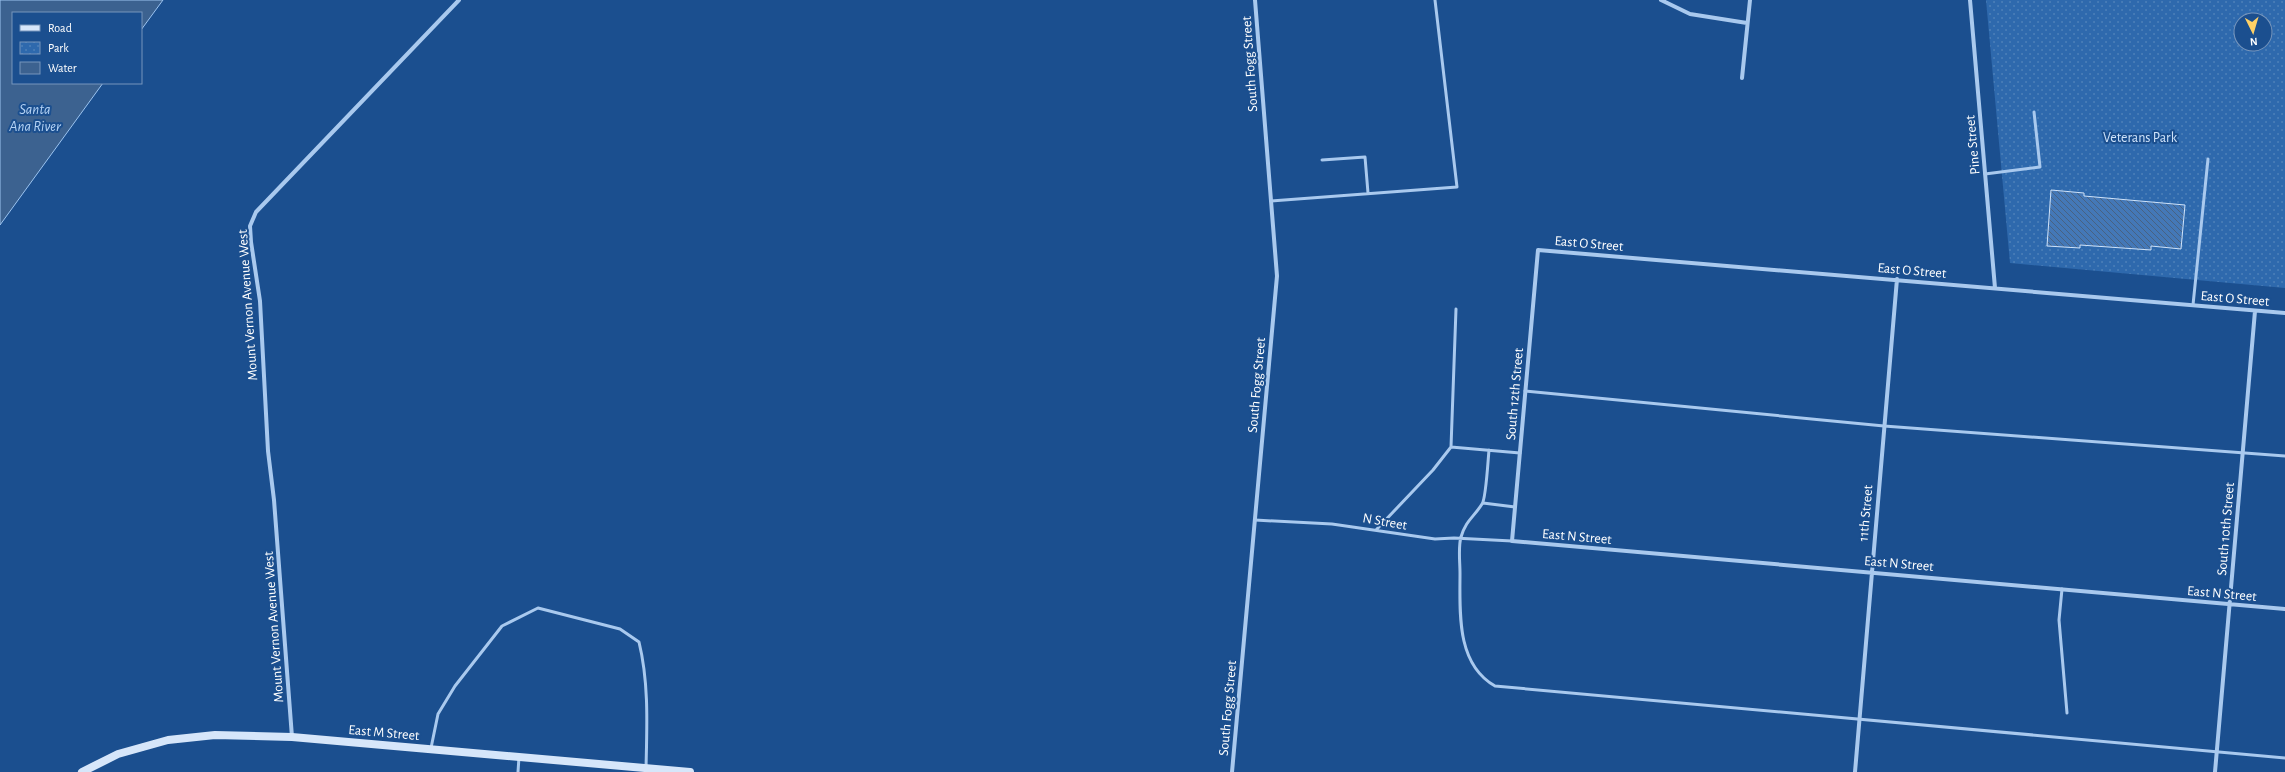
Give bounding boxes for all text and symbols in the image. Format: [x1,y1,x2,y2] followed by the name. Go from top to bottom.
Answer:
[12,12,142,84] legend
[2233,12,2273,52] north arrow
[1240,15,1260,112] street label: South Fogg Street
[48,22,72,34] text: Road
[2250,36,2258,47] text: N
[48,42,69,54] text: Park
[48,62,77,74] text: Water
[8,102,62,134] water label: Santa Ana River
[1963,114,1983,175] street label: Pine Street
[2103,131,2178,145] park label: Veterans Park
[236,228,260,381] street label: Mount Vernon Avenue West
[1554,234,1624,254] street label: East O Street
[1877,261,1947,281] street label: East O Street
[2200,289,2270,309] street label: East O Street
[1246,336,1268,433] street label: South Fogg Street
[1504,347,1526,441] street label: South 12th Street
[2215,481,2237,576] street label: South 10th Street
[1857,484,1875,542] street label: 11th Street
[1362,511,1409,533] street label: N Street
[1542,527,1613,547] street label: East N Street
[262,550,286,703] street label: Mount Vernon Avenue West
[1864,554,1935,574] street label: East N Street
[2187,584,2258,604] street label: East N Street
[1217,659,1239,756] street label: South Fogg Street
[348,723,421,743] street label: East M Street

